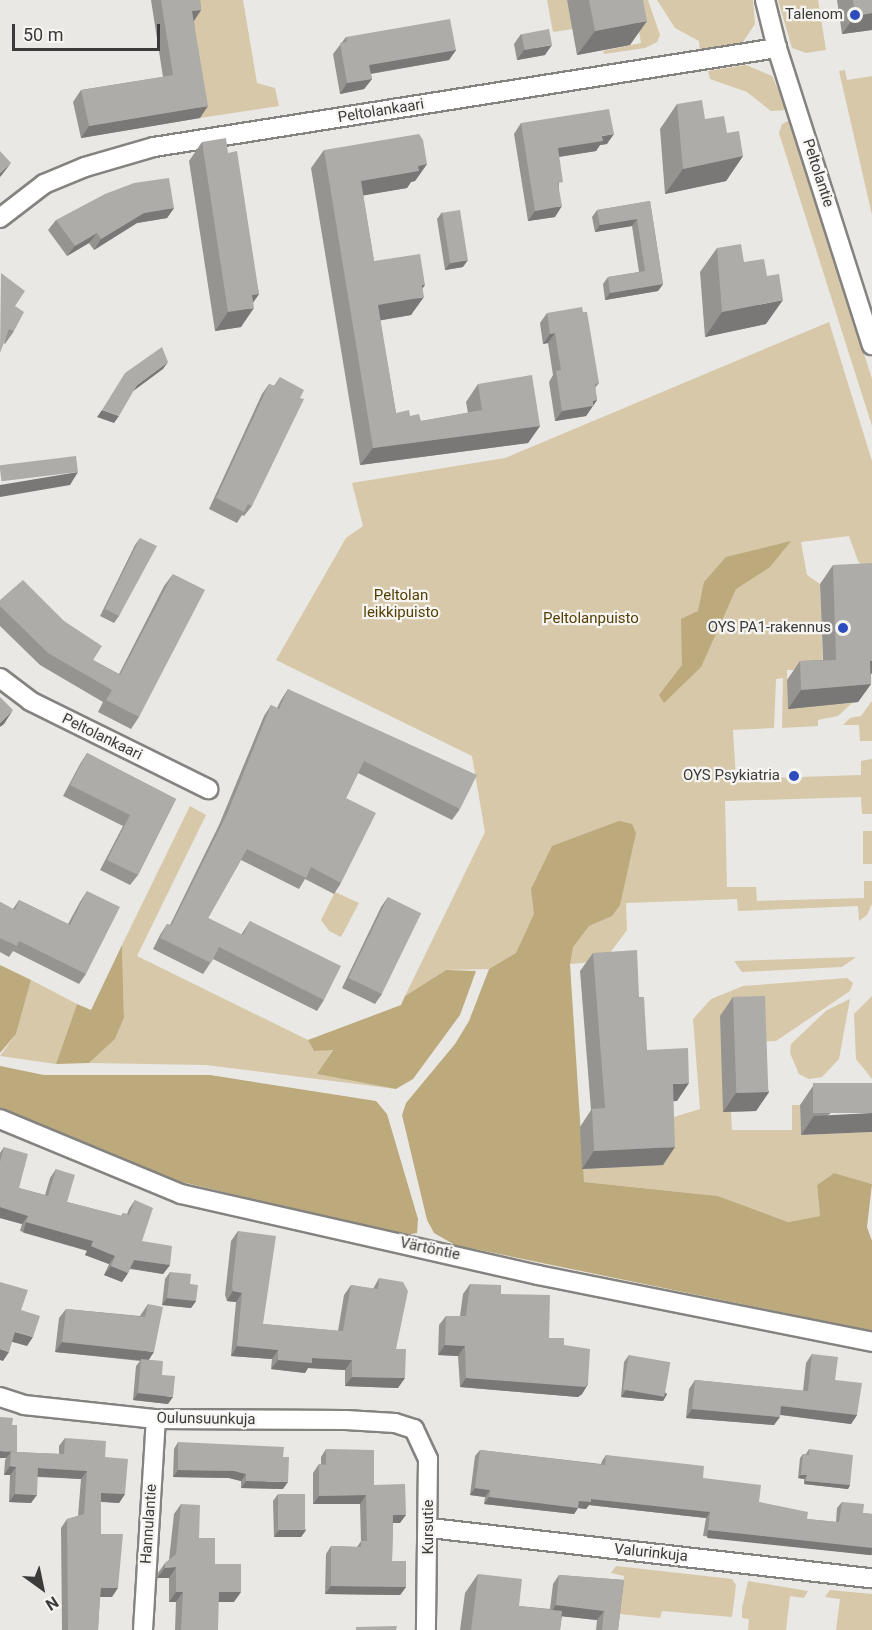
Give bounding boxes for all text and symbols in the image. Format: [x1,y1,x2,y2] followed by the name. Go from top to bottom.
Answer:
[785,6,843,24] place label: Talenom
[848,8,862,22] marker: Talenom
[15,12,164,50] scale bar
[23,24,63,45] text: 50 m
[337,95,425,127] street label: Peltolankaari
[798,137,838,209] street label: Peltolantie
[363,586,439,621] park label: Peltolan leikkipuisto
[543,610,639,628] park label: Peltolanpuisto
[708,619,831,637] place label: OYS PA1-rakennus
[836,621,850,635] marker: OYS PA1-rakennus
[59,710,145,764] street label: Peltolankaari
[683,767,780,785] place label: OYS Psykiatria
[785,767,803,785] marker: OYS Psykiatria
[398,1234,462,1264] street label: Värtöntie
[156,1409,256,1429] street label: Oulunsuunkuja
[137,1483,161,1565] street label: Hannulantie
[420,1499,438,1555] street label: Kursutie
[613,1540,689,1566] street label: Valurinkuja
[12,1558,72,1618] north arrow
[42,1592,62,1615] text: N

